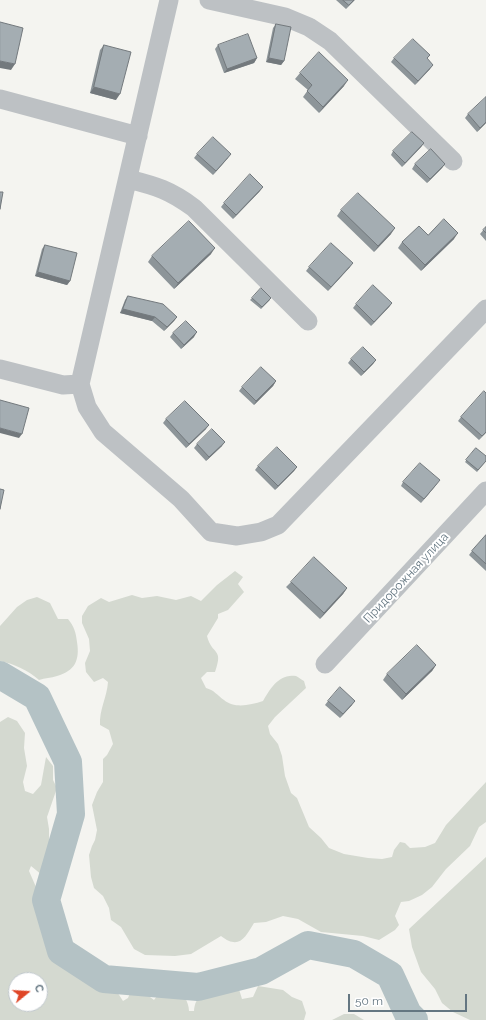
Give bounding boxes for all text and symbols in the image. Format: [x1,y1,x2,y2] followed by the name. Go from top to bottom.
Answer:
[361,530,451,626] street label: Придорожная улица
[8,972,48,1012] north arrow
[32,983,46,994] text: С
[350,986,469,1012] scale bar
[355,994,383,1008] text: 50 m

